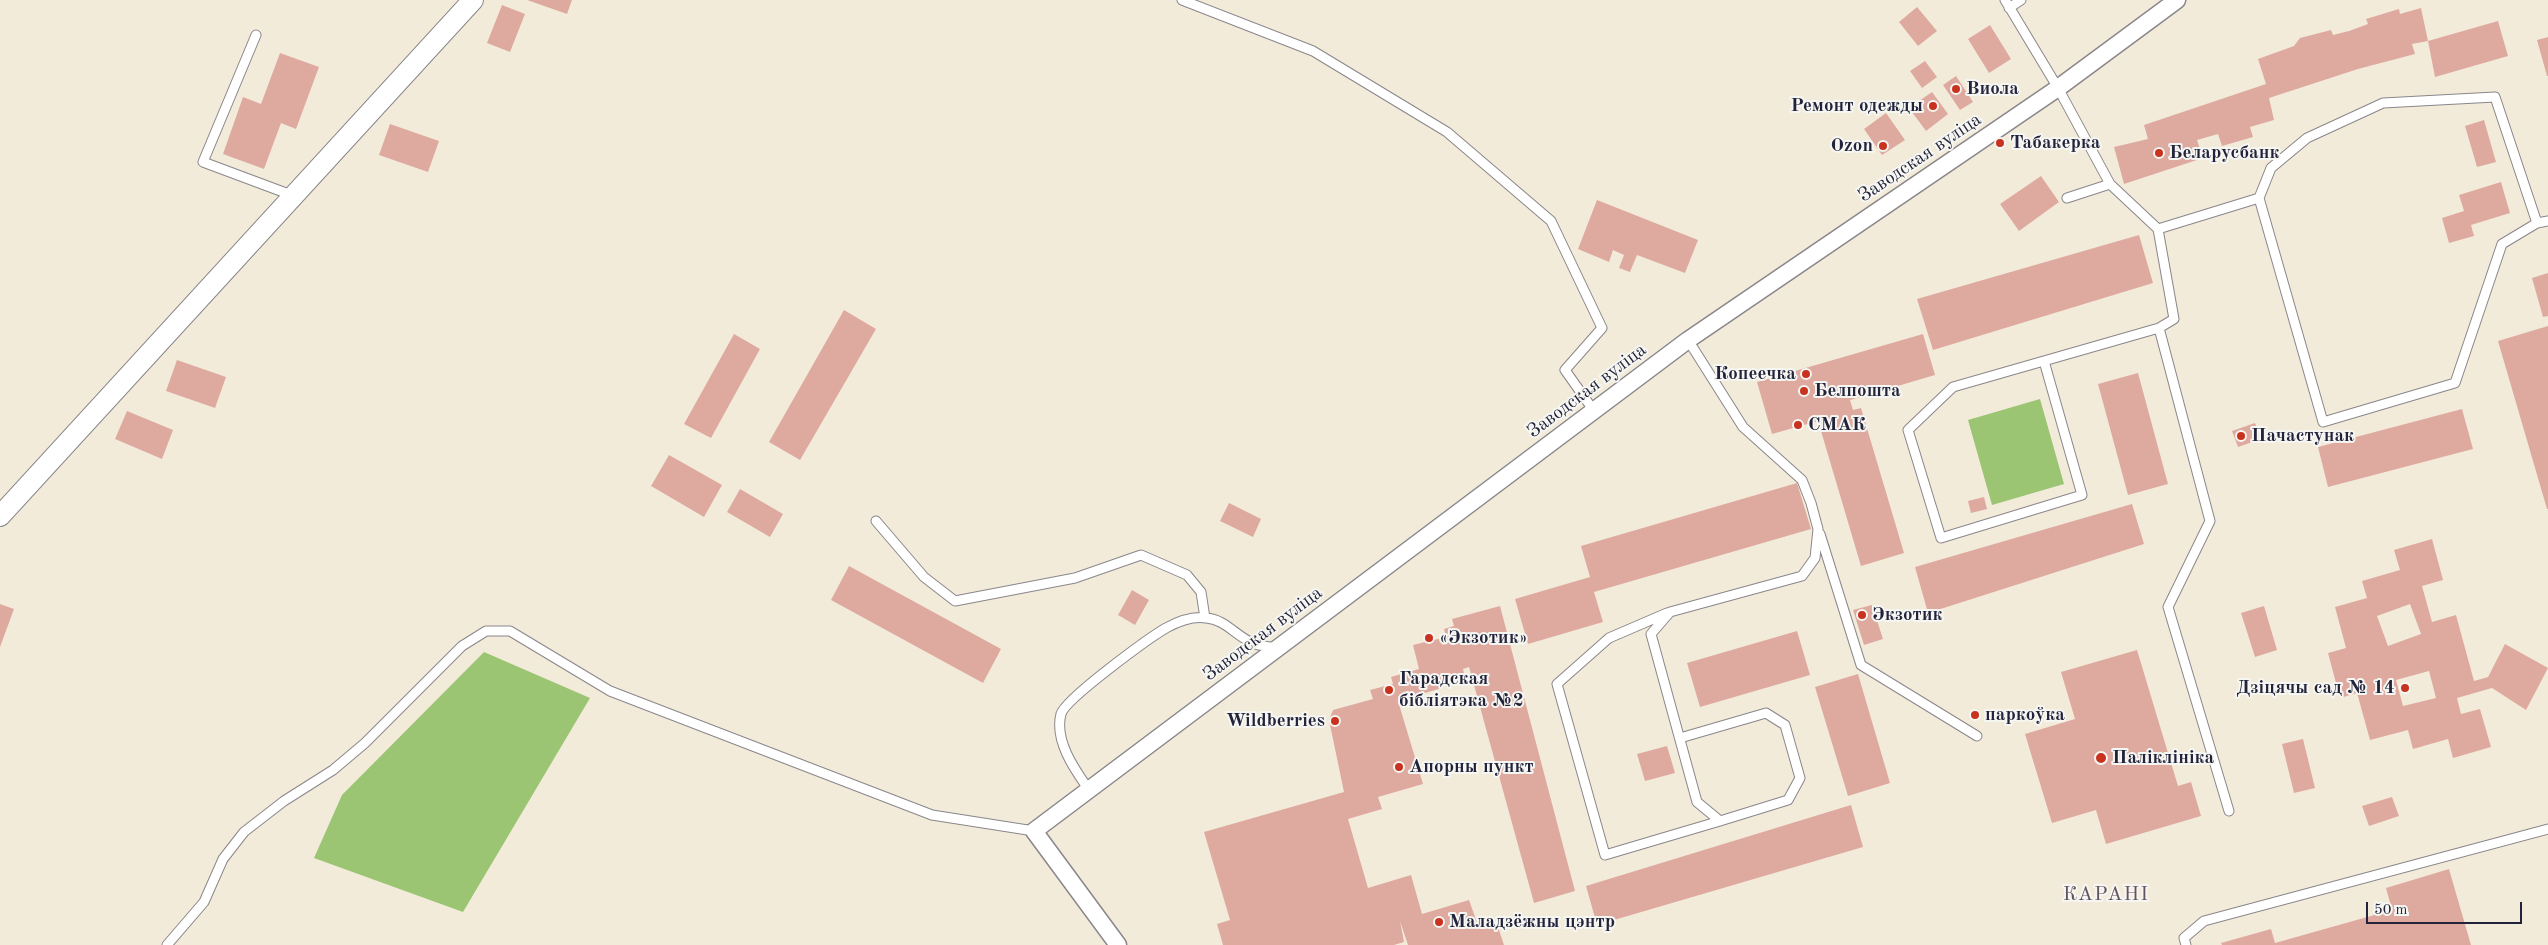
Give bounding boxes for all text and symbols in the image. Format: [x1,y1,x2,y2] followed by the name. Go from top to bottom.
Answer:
[1966,78,2019,100] place label: Виола
[1950,83,1962,95] marker: Виола
[1790,95,1923,117] place label: Ремонт одежды
[1927,100,1939,112] marker: Ремонт одежды
[1854,108,1986,208] street label: Заводская вуліца
[2010,132,2101,154] place label: Табакерка
[1831,135,1873,157] place label: Ozon
[1994,137,2006,149] marker: Табакерка
[1877,140,1889,152] marker: Ozon
[2169,142,2279,164] place label: Беларусбанк
[2153,147,2165,159] marker: Беларусбанк
[1523,339,1651,443] street label: Заводская вуліца
[1714,363,1796,385] place label: Копеечка
[1800,368,1812,380] marker: Копеечка
[1814,380,1901,402] place label: Белпошта
[1798,385,1810,397] marker: Белпошта
[1808,414,1866,436] place label: СМАК
[1792,419,1804,431] marker: СМАК
[2251,425,2354,447] place label: Пачастунак
[2235,430,2247,442] marker: Пачастунак
[1199,582,1327,686] street label: Заводская вуліца
[1872,604,1943,626] place label: Экзотик
[1856,609,1868,621] marker: Экзотик
[1439,627,1528,649] place label: «Экзотик»
[1423,632,1435,644] marker: «Экзотик»
[1399,668,1524,712] place label: Гарадская бібліятэка №2
[2236,677,2395,699] place label: Дзіцячы сад № 14
[2399,682,2411,694] marker: Дзіцячы сад № 14
[1383,684,1395,696] marker: Гарадская бібліятэка №2
[1985,704,2065,726] place label: паркоўка
[1969,709,1981,721] marker: паркоўка
[1226,710,1325,732] place label: Wildberries
[1329,715,1341,727] marker: Wildberries
[2112,747,2214,769] place label: Паліклініка
[2094,751,2108,765] marker: Паліклініка
[1409,756,1534,778] place label: Апорны пункт
[1393,761,1405,773] marker: Апорны пункт
[2062,883,2150,907] district label: КАРАНІ
[2368,892,2524,924] scale bar
[2374,903,2408,918] text: 50 m
[1449,911,1615,933] place label: Маладзёжны цэнтр
[1433,916,1445,928] marker: Маладзёжны цэнтр

